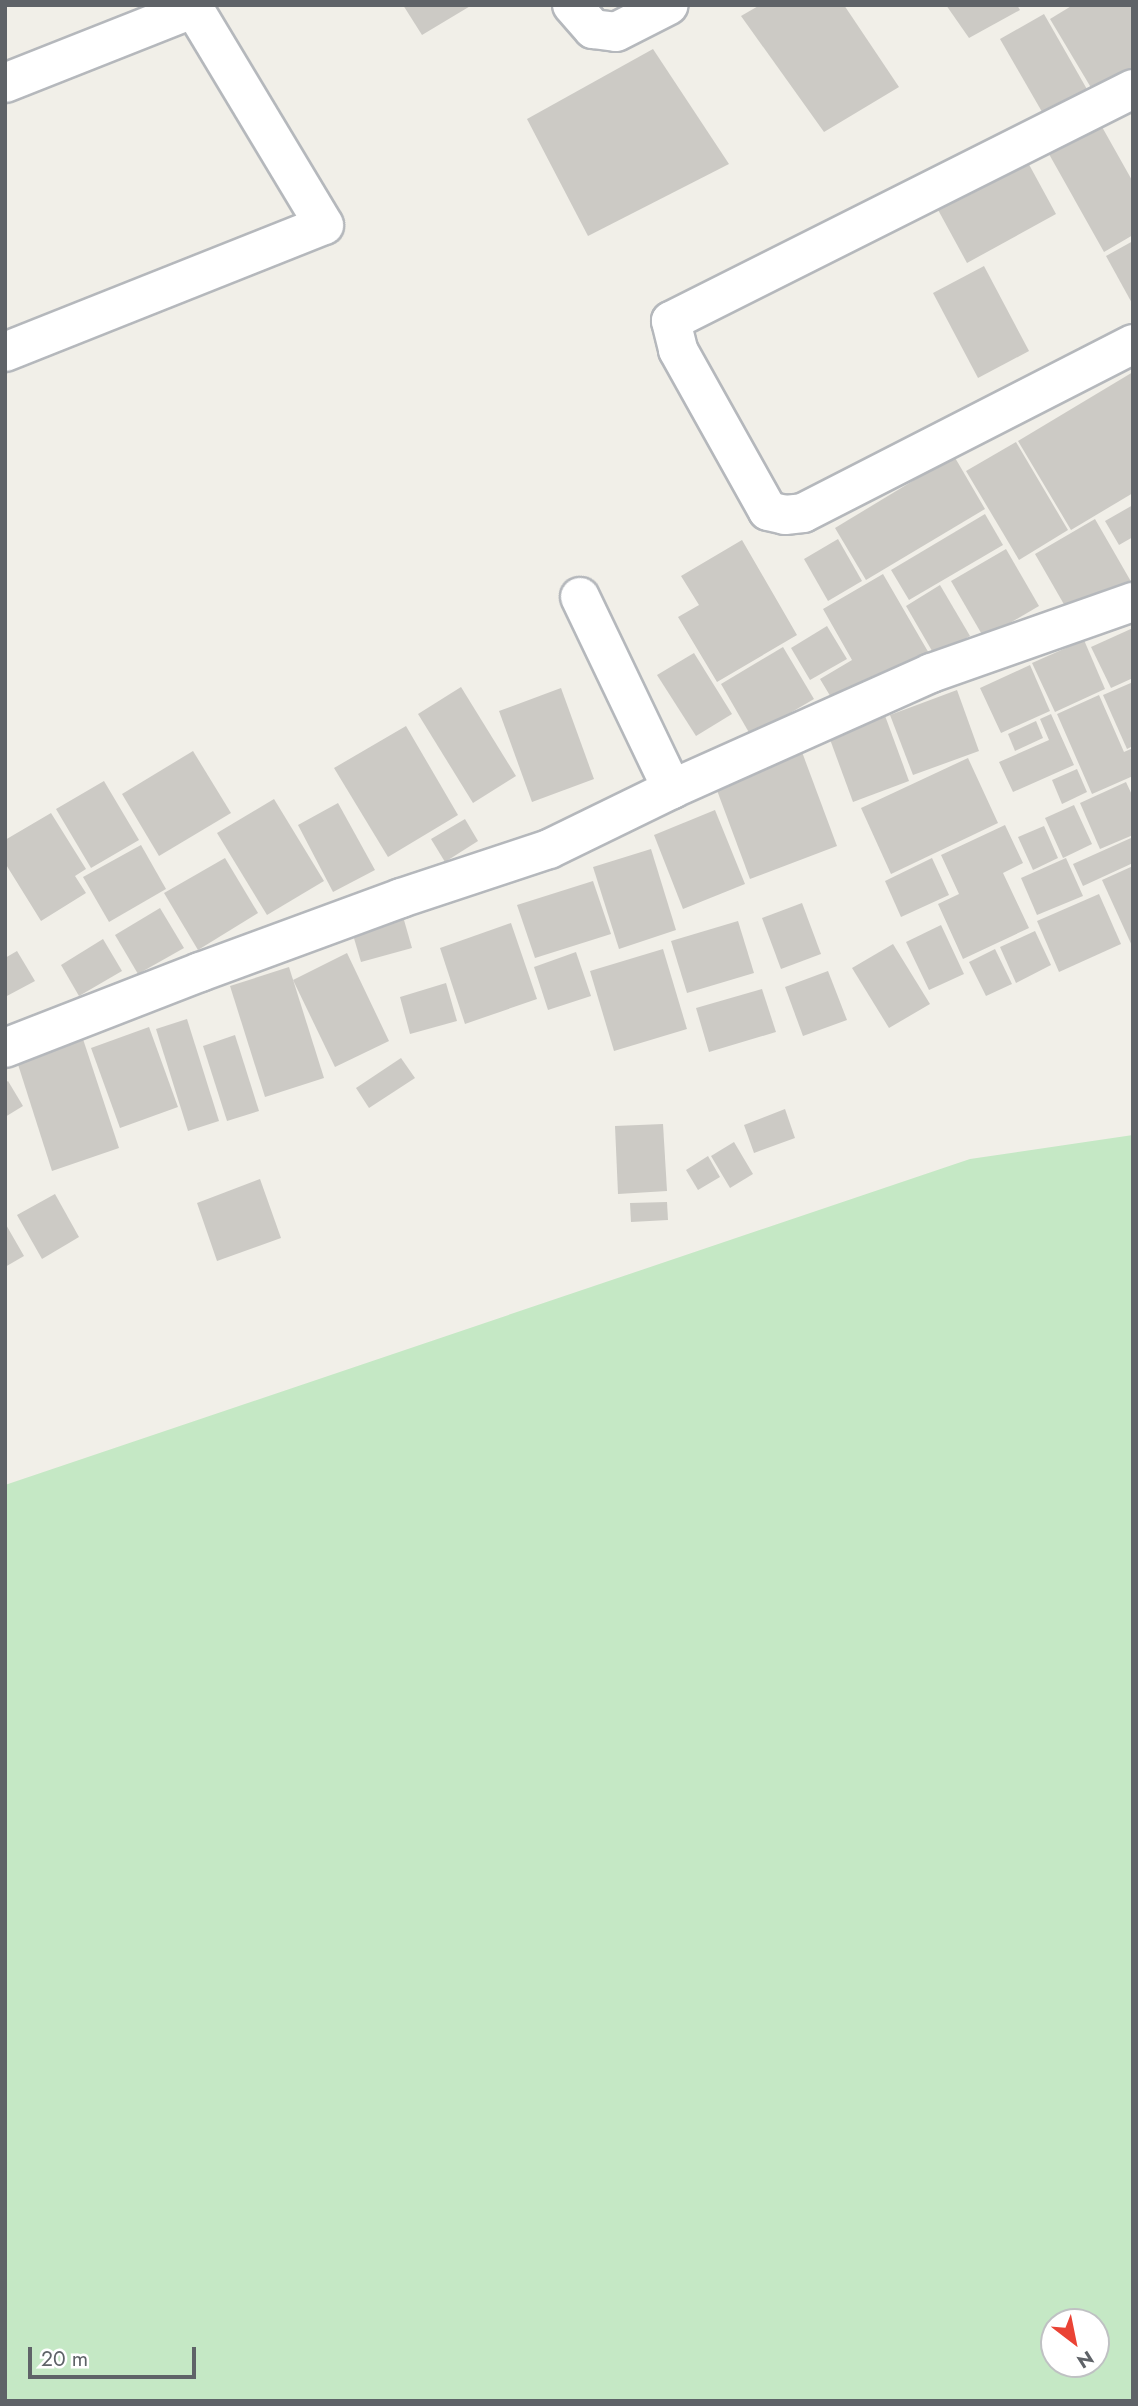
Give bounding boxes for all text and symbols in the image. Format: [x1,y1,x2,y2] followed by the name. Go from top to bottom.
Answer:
[1040,2308,1110,2378] north arrow
[32,2332,200,2376] scale bar
[41,2344,88,2374] text: 20 m
[1072,2344,1099,2375] text: N

